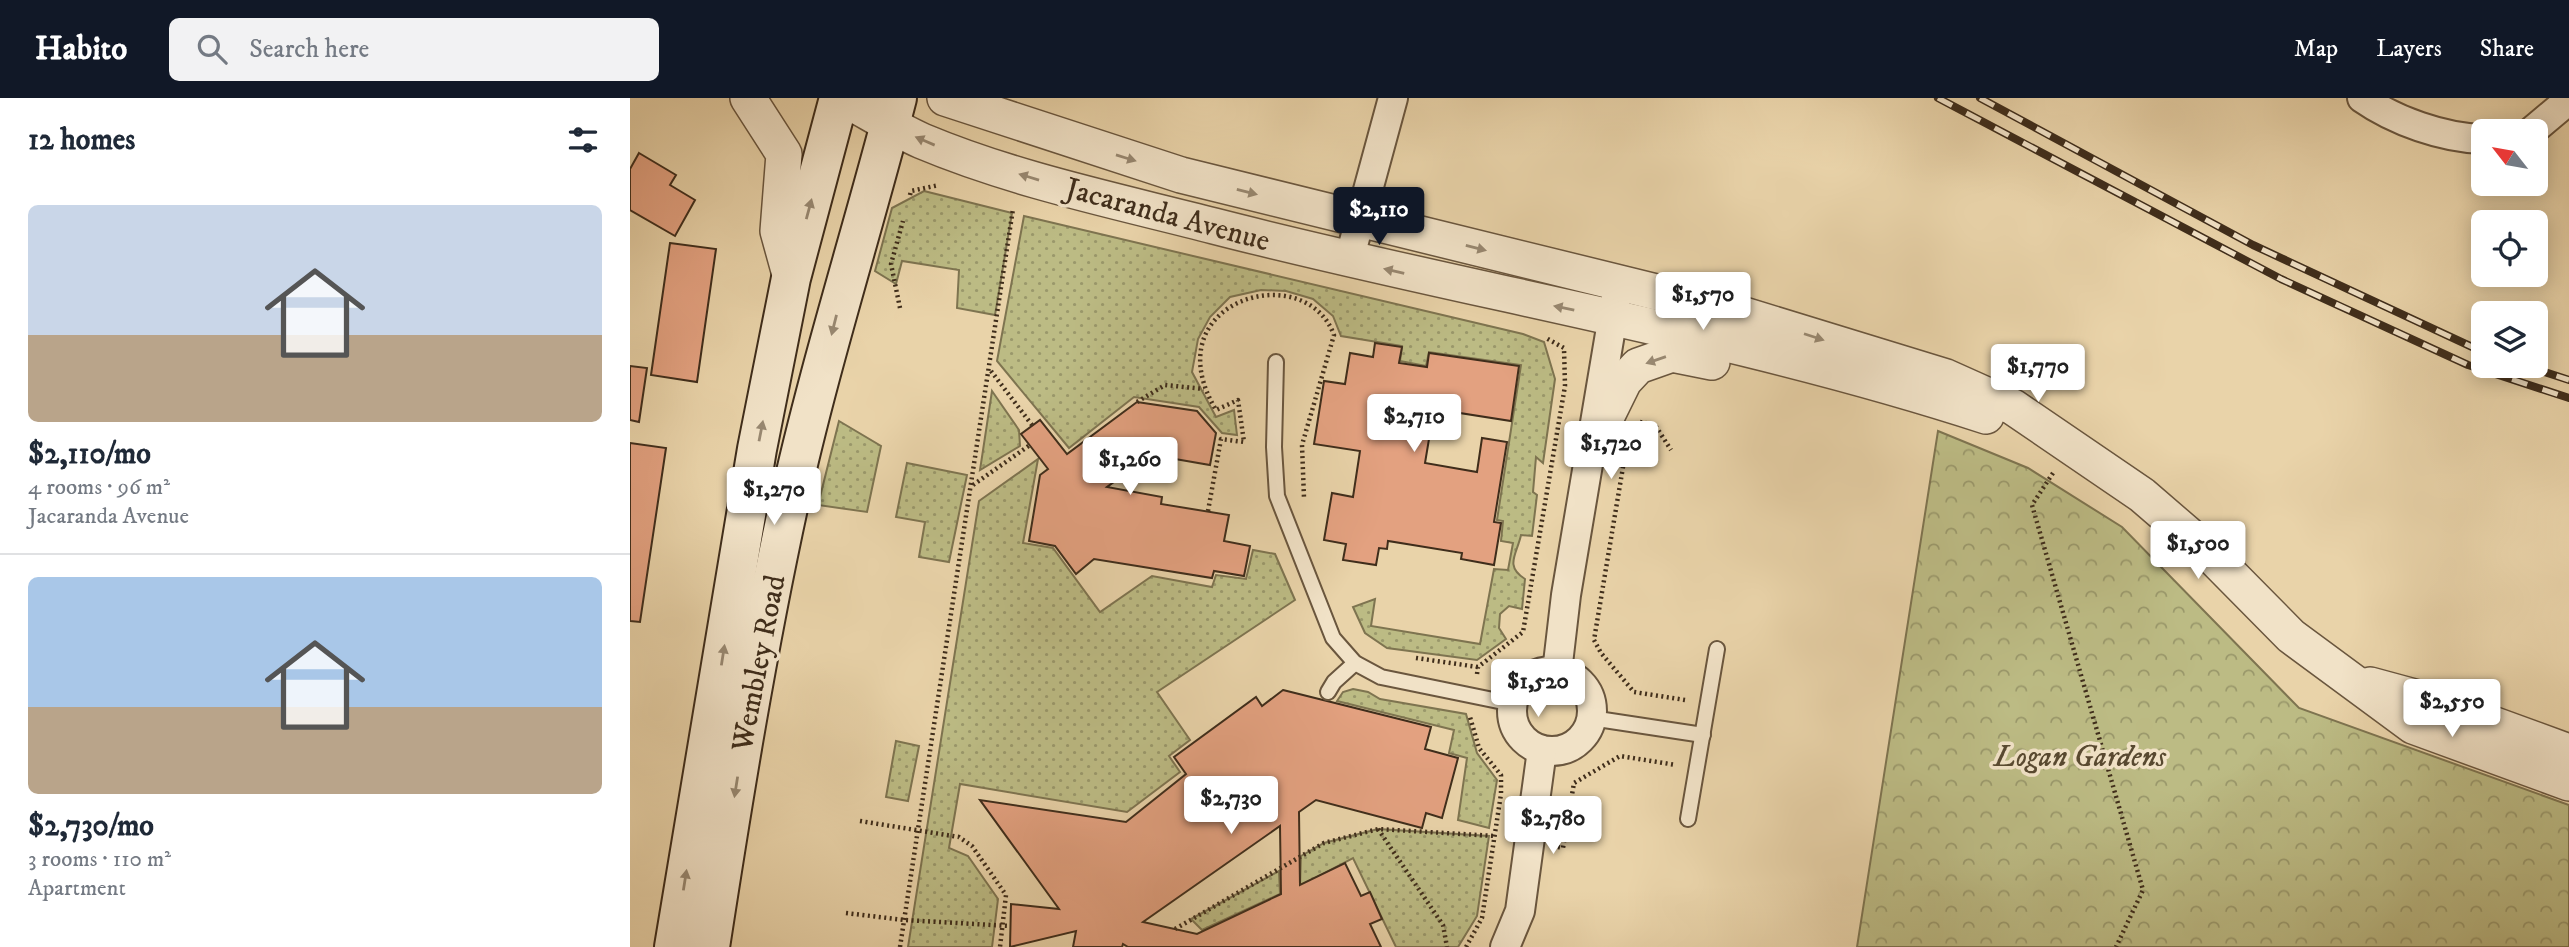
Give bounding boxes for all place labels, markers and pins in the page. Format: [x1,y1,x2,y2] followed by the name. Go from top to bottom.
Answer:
[1322,188,1436,247] pin: $2,110
[1646,272,1760,332] pin: $1,570
[1981,344,2095,404] pin: $1,770
[1357,394,1471,454] pin: $2,710
[1554,422,1668,481] pin: $1,720
[1073,438,1187,497] pin: $1,260
[717,468,831,527] pin: $1,270
[2141,522,2255,581] pin: $1,500
[1481,660,1595,719] pin: $1,520
[2395,680,2509,739] pin: $2,550
[1174,776,1288,836] pin: $2,730
[1496,796,1610,856] pin: $2,780

